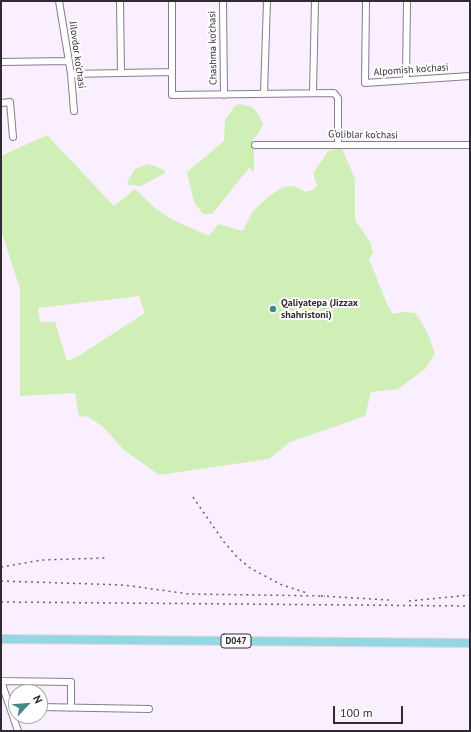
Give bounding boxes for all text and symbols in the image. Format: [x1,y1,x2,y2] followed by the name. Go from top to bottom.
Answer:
[206,11,220,85] street label: Chashma ko'chasi
[66,21,88,89] street label: Jilovdor ko'chasi
[373,61,449,79] street label: Alpomish ko'chasi
[328,128,398,142] street label: G'oliblar ko'chasi
[281,297,358,320] place label: Qaliyatepa (Jizzax shahristoni)
[268,304,278,314] marker: Qaliyatepa (Jizzax shahristoni)
[221,634,251,648] road number: D047
[8,684,48,724] north arrow
[30,693,46,705] text: N
[335,698,405,724] scale bar
[340,705,373,720] text: 100 m

